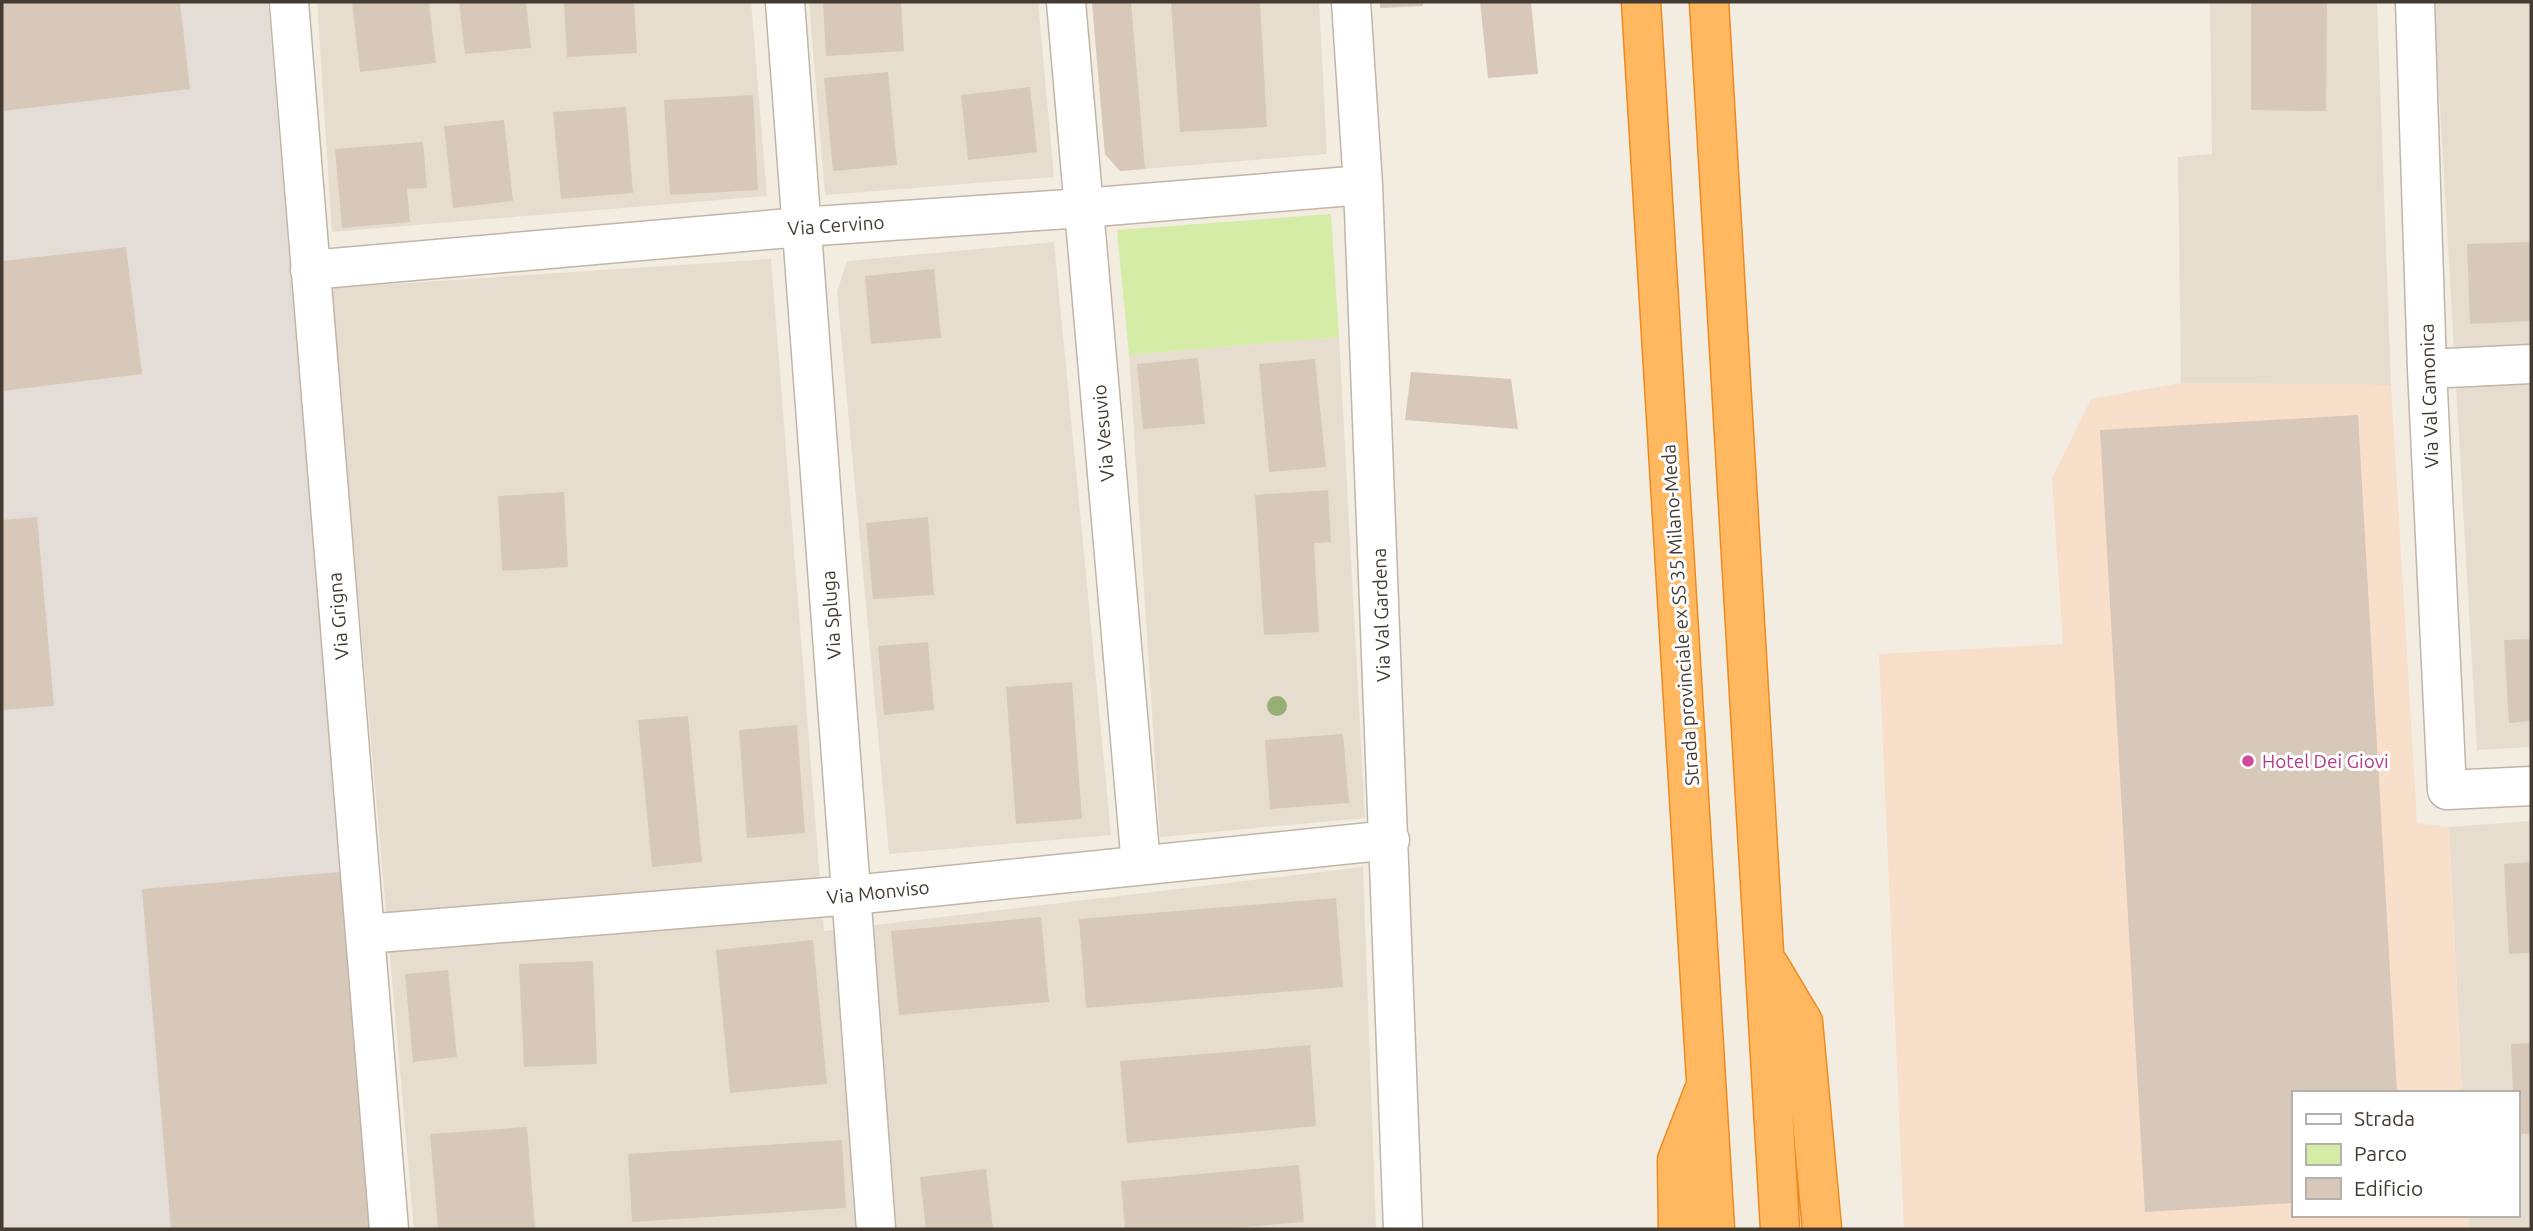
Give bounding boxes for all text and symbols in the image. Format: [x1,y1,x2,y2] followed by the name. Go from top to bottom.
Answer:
[787,211,885,239] street label: Via Cervino
[2415,323,2443,469] street label: Via Val Camonica
[1088,384,1118,482] street label: Via Vesuvio
[1657,443,1703,787] street label: Strada provinciale ex SS 35 Milano-Meda
[1368,548,1394,682] street label: Via Val Gardena
[817,570,845,660] street label: Via Spluga
[323,572,353,660] street label: Via Grigna
[2262,750,2389,772] place label: Hotel Dei Giovi
[2240,753,2256,769] marker: Hotel Dei Giovi
[826,876,930,908] street label: Via Monviso
[2292,1091,2519,1217] legend
[2354,1106,2415,1130] text: Strada
[2354,1141,2407,1165] text: Parco
[2354,1176,2423,1200] text: Edificio

